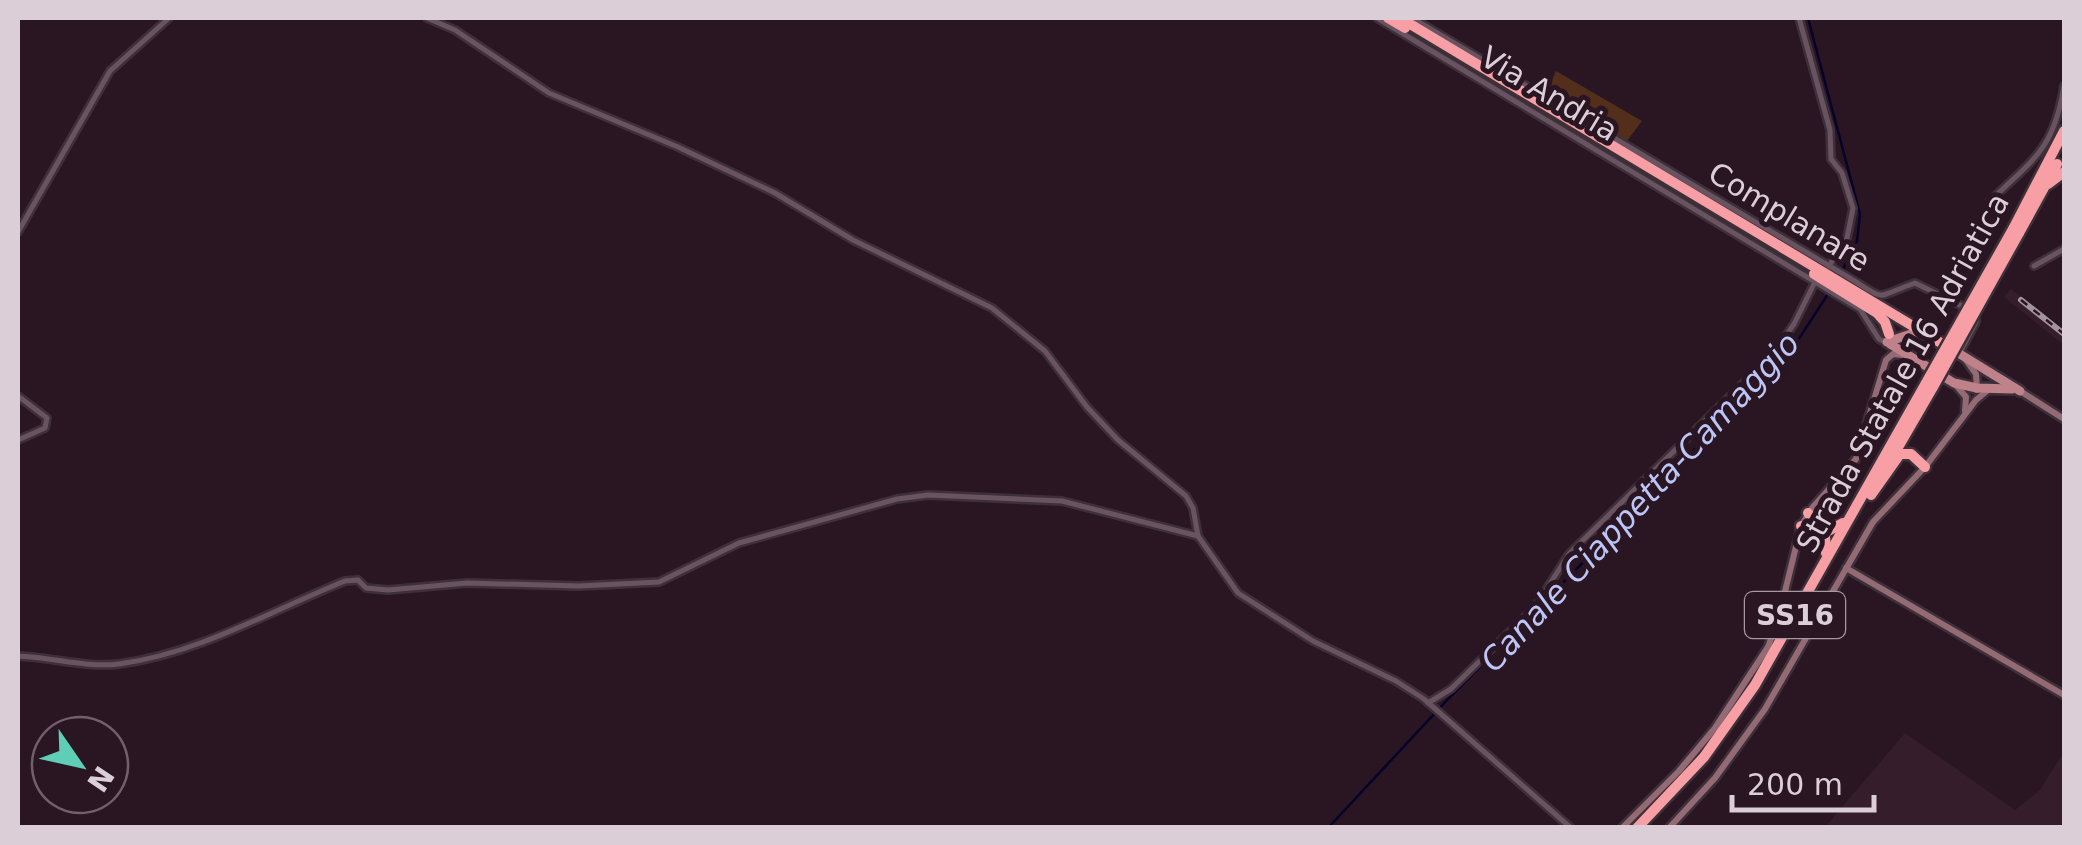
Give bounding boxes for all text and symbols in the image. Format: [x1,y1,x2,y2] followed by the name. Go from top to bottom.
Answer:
[1474,39,1624,148] street label: Via Andria
[1702,155,1876,278] street label: Complanare
[1789,187,2016,558] street label: Strada Statale 16 Adriatica
[1473,325,1807,679] water label: Canale Ciappetta-Camaggio
[1745,592,1845,638] road number: SS16
[30,715,130,815] north arrow
[1732,750,1874,812] scale bar
[80,760,121,798] text: N
[1747,767,1843,802] text: 200 m

